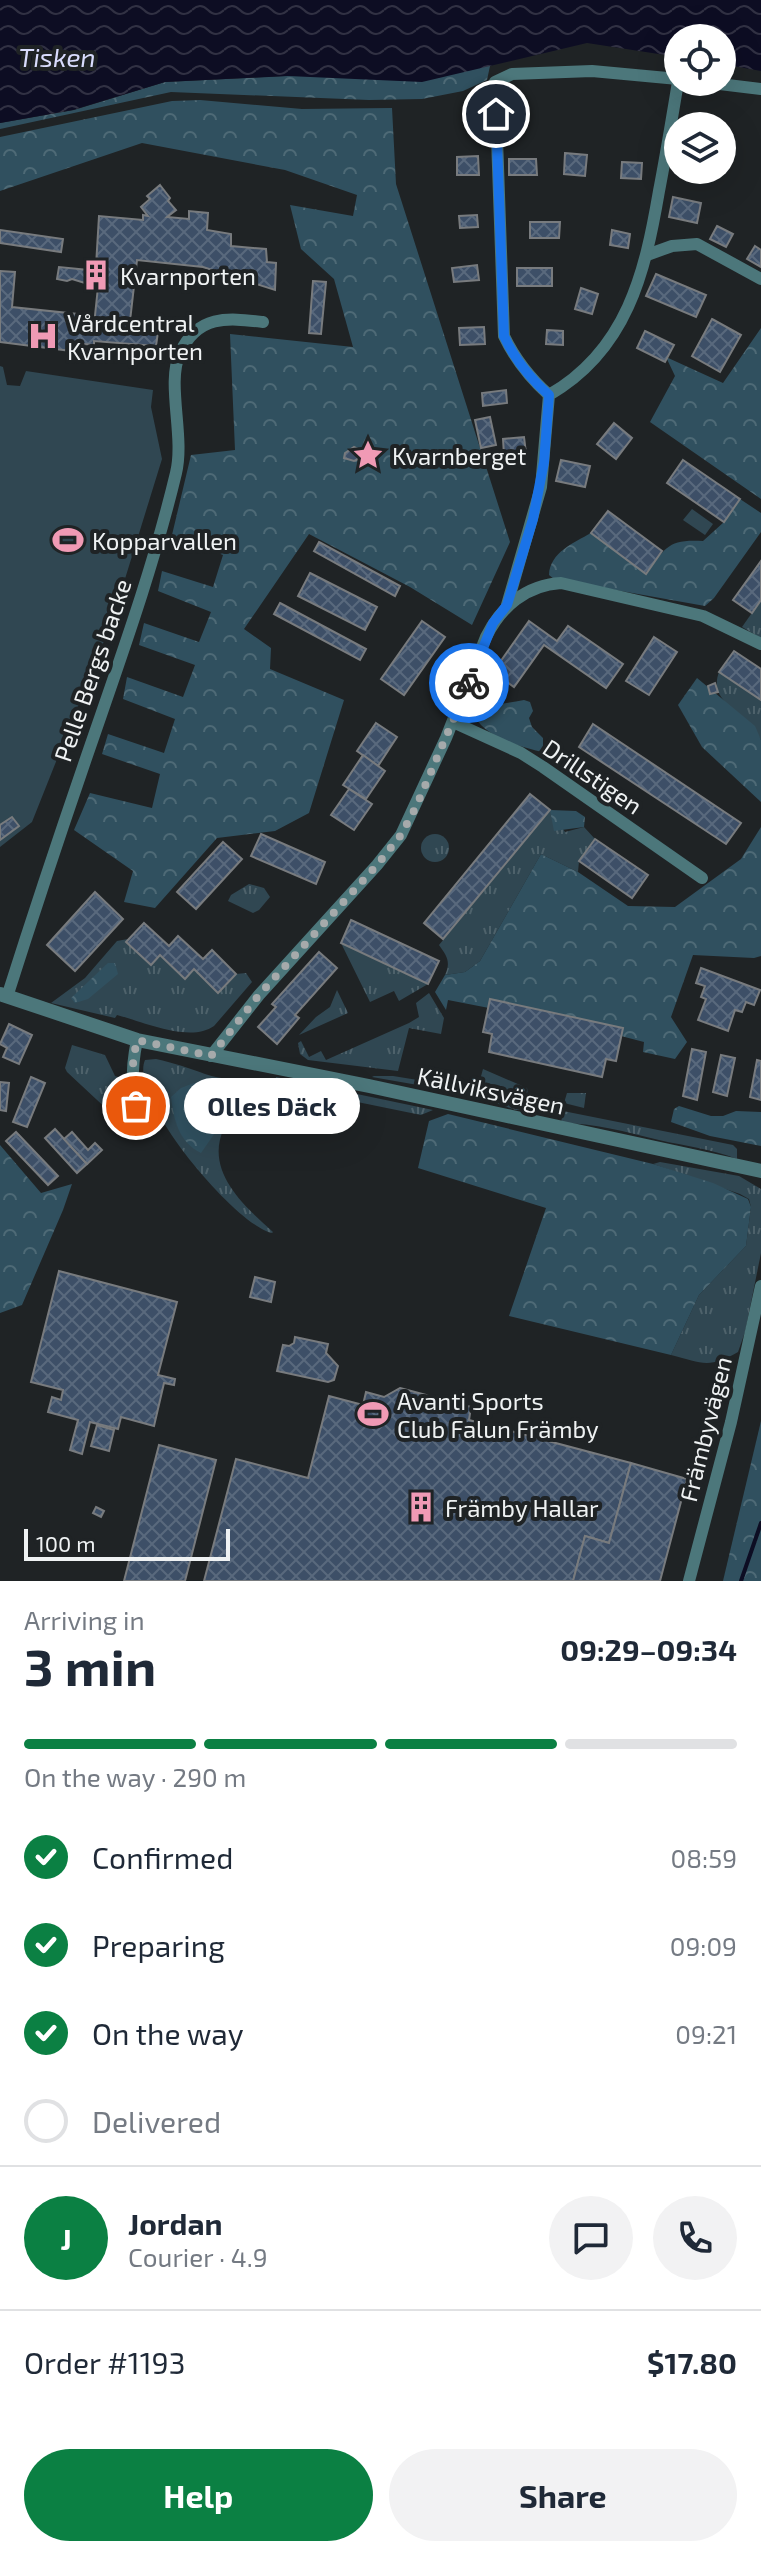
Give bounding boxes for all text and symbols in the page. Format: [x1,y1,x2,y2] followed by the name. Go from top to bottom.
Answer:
[664,24,736,184] map controls
[664,24,736,96] button: locate
[19,41,95,72] water label: Tisken
[462,80,530,148] pin
[474,92,518,136] icon: home
[664,112,736,184] button: layers
[79,258,113,292] building icon: Kvarnporten
[120,261,256,290] place label: Kvarnporten
[67,308,203,365] place label: Vårdcentral Kvarnporten
[26,319,60,353] hospital icon: Vårdcentral Kvarnporten
[351,438,385,472] place icon: Kvarnberget
[392,441,526,470] place label: Kvarnberget
[51,523,85,557] sports icon: Kopparvallen
[92,526,237,555] place label: Kopparvallen
[47,575,137,765] street label: Pelle Bergs backe
[429,643,509,723] courier
[447,661,491,705] icon: bike
[538,732,648,820] street label: Drillstigen
[415,1060,567,1120] street label: Källviksvägen
[102,1072,170,1140] pin
[184,1078,360,1134] callout: Olles Däck
[114,1084,158,1128] icon: bag
[207,1090,337,1121] text: Olles Däck
[673,1353,737,1505] street label: Främbyvägen
[397,1386,599,1443] place label: Avanti Sports Club Falun Främby
[356,1397,390,1431] sports icon: Avanti Sports Club Falun Främby
[404,1490,438,1524] building icon: Främby Hallar
[445,1493,599,1522] place label: Främby Hallar
[24,1525,230,1561] scale bar
[36,1530,95,1556] text: 100 m
[24,1604,145,1635] text: Arriving in
[560,1631,737,1667] text: 09:29–09:34
[24,1634,156,1696] text: 3 min
[24,1761,246,1792] text: On the way · 290 m
[24,1835,68,1879] icon: check
[92,1839,233,1875] text: Confirmed
[671,1842,737,1873] text: 08:59
[24,1923,68,1967] icon: check
[92,1927,225,1963] text: Preparing
[670,1930,737,1961] text: 09:09
[24,2011,68,2055] icon: check
[92,2015,244,2051] text: On the way
[675,2018,737,2049] text: 09:21
[92,2103,221,2139] text: Delivered
[549,2196,633,2280] button: chat
[653,2196,737,2280] button: phone
[128,2205,223,2241] text: Jordan
[60,2220,72,2256] text: J
[128,2241,268,2272] text: Courier · 4.9
[24,2344,185,2380] text: Order #1193
[647,2344,737,2380] text: $17.80
[24,2449,373,2541] button: Help
[389,2449,737,2541] button: Share

